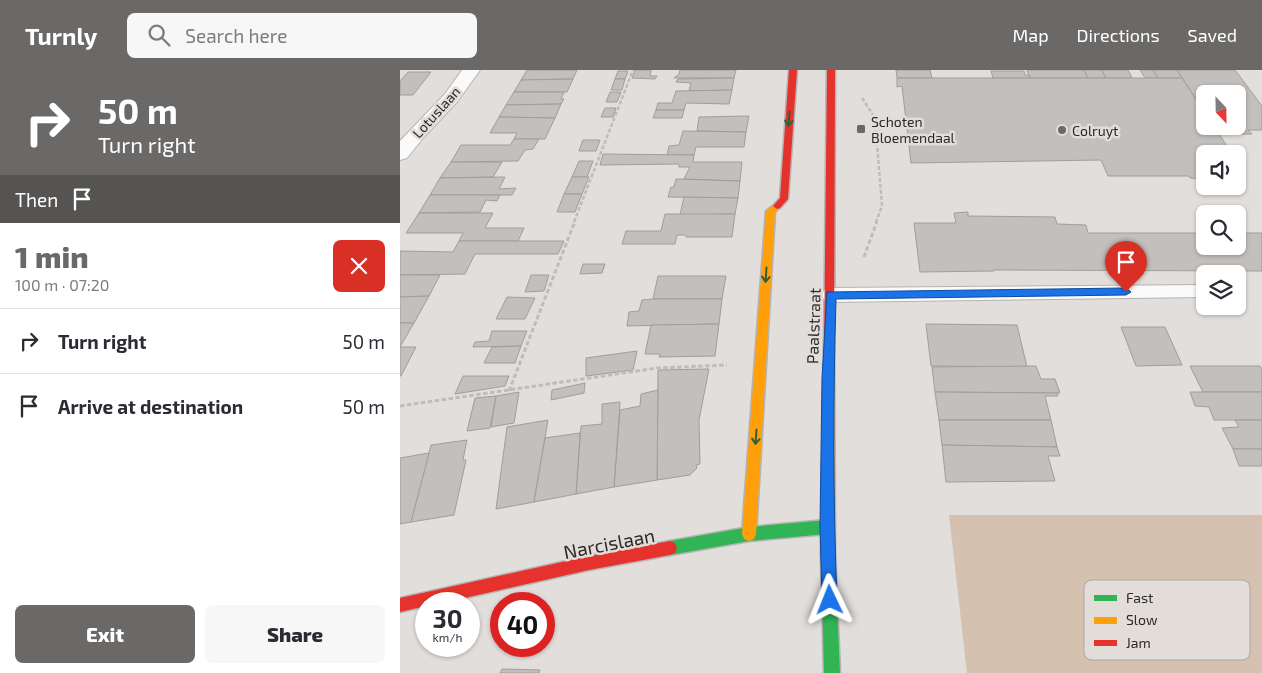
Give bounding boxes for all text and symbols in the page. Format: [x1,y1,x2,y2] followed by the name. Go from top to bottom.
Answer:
[127,13,477,58] search box
[25,21,97,50] text: Turnly
[145,21,173,49] icon: search
[185,24,287,47] text: Search here
[1012,24,1049,46] text: Map
[1077,24,1160,46] text: Directions
[1188,24,1237,46] text: Saved
[409,83,463,141] street label: Lotuslaan
[1196,85,1246,135] north arrow
[1196,85,1246,315] map controls
[98,89,178,131] text: 50 m
[15,90,80,155] icon: right
[785,110,794,126] one-way arrow
[871,113,956,146] place label: Schoten Bloemendaal
[1072,122,1118,139] place label: Colruyt
[855,123,867,135] marker: Schoten Bloemendaal
[1056,124,1068,136] marker: Colruyt
[98,131,196,157] text: Turn right
[1196,145,1246,195] button: sound
[68,185,96,213] icon: arrive
[15,188,58,211] text: Then
[1196,205,1246,255] button: search
[15,238,89,274] text: 1 min
[333,240,385,292] button: close
[1105,241,1147,292] pin
[1112,248,1140,276] icon: arrive
[1196,265,1246,315] button: layers
[762,267,771,283] one-way arrow
[15,275,109,294] text: 100 m · 07:20
[802,288,824,364] street label: Paalstraat
[15,327,43,355] icon: right
[58,330,146,353] text: Turn right
[342,330,385,353] text: 50 m
[15,392,43,420] icon: arrive
[58,395,243,418] text: Arrive at destination
[342,395,385,418] text: 50 m
[751,429,760,445] one-way arrow
[561,523,657,563] street label: Narcislaan
[803,573,855,625] position arrow
[1084,580,1250,660] legend
[1126,589,1153,606] text: Fast
[490,592,555,657] speed limit sign: 40
[433,603,462,633] text: 30
[15,605,195,663] button: Exit
[205,605,385,663] button: Share
[1126,611,1158,628] text: Slow
[433,630,462,644] text: km/h
[1126,634,1151,651] text: Jam

